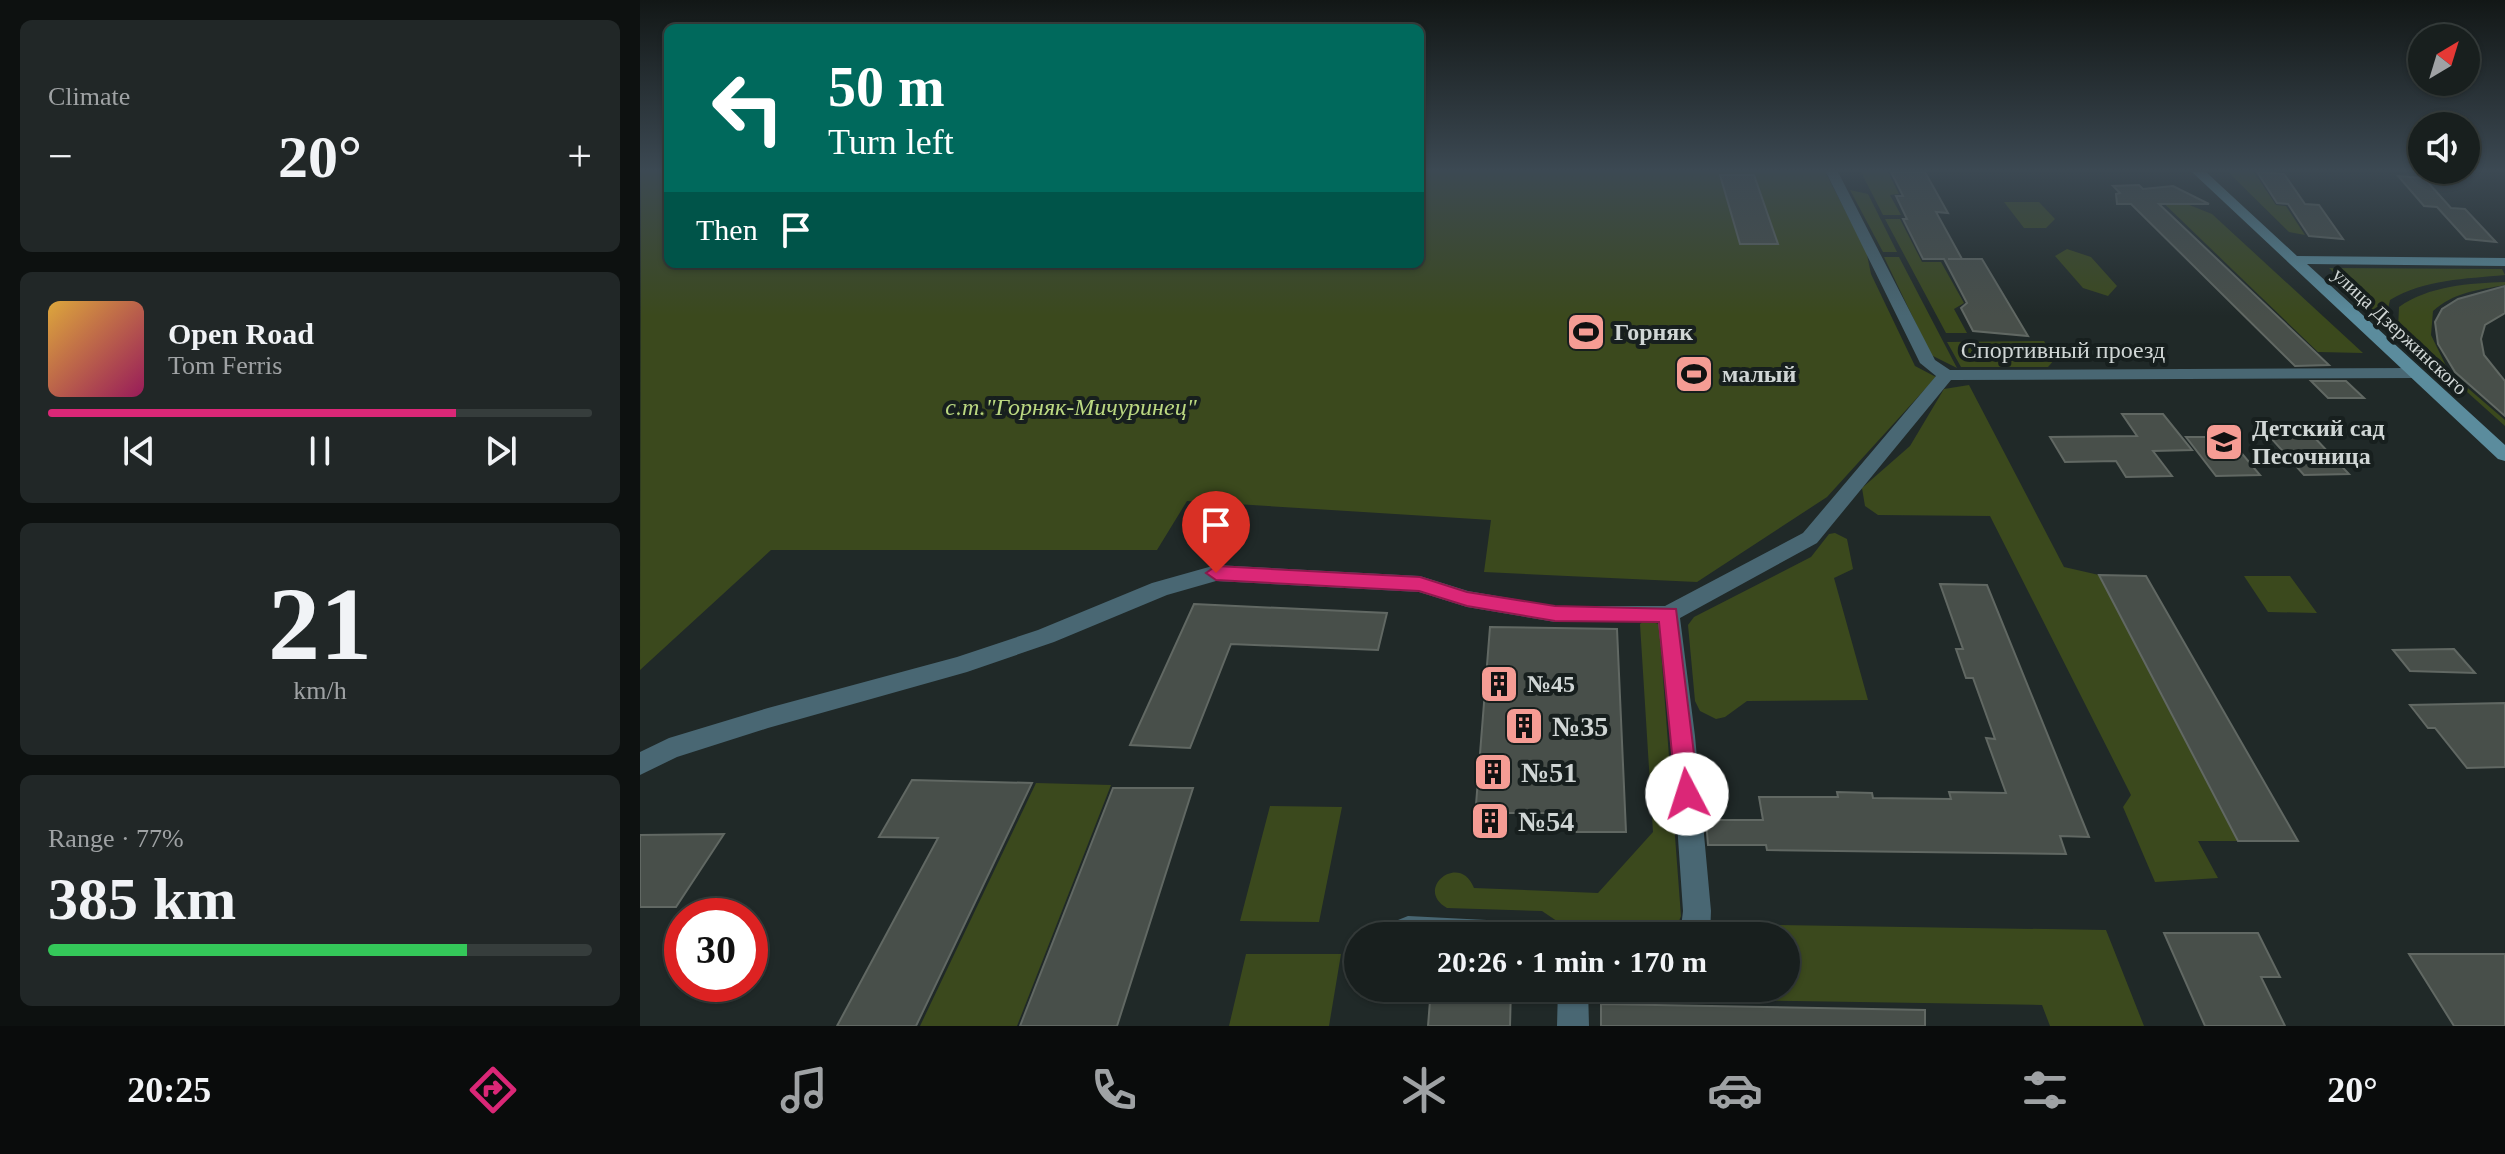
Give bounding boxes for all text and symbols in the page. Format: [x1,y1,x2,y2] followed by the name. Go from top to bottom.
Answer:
[2408,24,2480,96] north arrow
[2408,24,2480,184] map controls
[696,56,800,160] icon: left
[828,56,945,118] text: 50 m
[48,82,130,111] text: Climate
[2408,112,2480,184] button: sound
[828,122,954,162] text: Turn left
[278,124,362,190] text: 20°
[48,132,73,181] text: −
[567,132,592,181] text: +
[774,208,818,252] icon: arrive
[696,213,758,246] text: Then
[2328,263,2472,400] street label: улица Дзержинского
[1565,311,1607,353] sports icon: Горняк
[168,317,314,350] text: Open Road
[1614,319,1693,345] place label: Горняк
[1961,337,2165,363] street label: Спортивный проезд
[168,351,282,380] text: Tom Ferris
[1673,353,1715,395] sports icon: малый
[1722,361,1797,387] place label: малый
[945,394,1198,420] park label: с.т."Горняк-Мичуринец"
[2252,415,2385,469] place label: Детский сад Песочница
[2203,421,2245,463] school or university icon: Детский сад Песочница
[117,429,161,473] icon: previous
[298,429,342,473] icon: pause
[479,429,523,473] icon: next
[1182,491,1250,573] pin
[1194,503,1238,547] icon: arrive
[268,566,372,681] text: 21
[1478,663,1520,705] building icon: №45
[1527,671,1575,697] place label: №45
[293,676,347,705] text: km/h
[1503,705,1545,747] building icon: №35
[1552,711,1608,742] place label: №35
[1472,751,1514,793] building icon: №51
[1645,752,1729,836] position arrow
[1521,757,1577,788] place label: №51
[1469,800,1511,842] building icon: №54
[1518,806,1574,837] place label: №54
[48,824,184,853] text: Range · 77%
[48,866,236,932] text: 385 km
[664,898,768,1002] speed limit sign: 30
[1437,945,1707,978] text: 20:26 · 1 min · 170 m
[465,1062,521,1118] icon: directions
[776,1062,832,1118] icon: music
[1086,1062,1142,1118] icon: phone
[1396,1062,1452,1118] icon: climate
[1707,1062,1763,1118] icon: car
[2017,1062,2073,1118] icon: filters
[127,1070,211,1110] text: 20:25
[2327,1070,2378,1110] text: 20°

